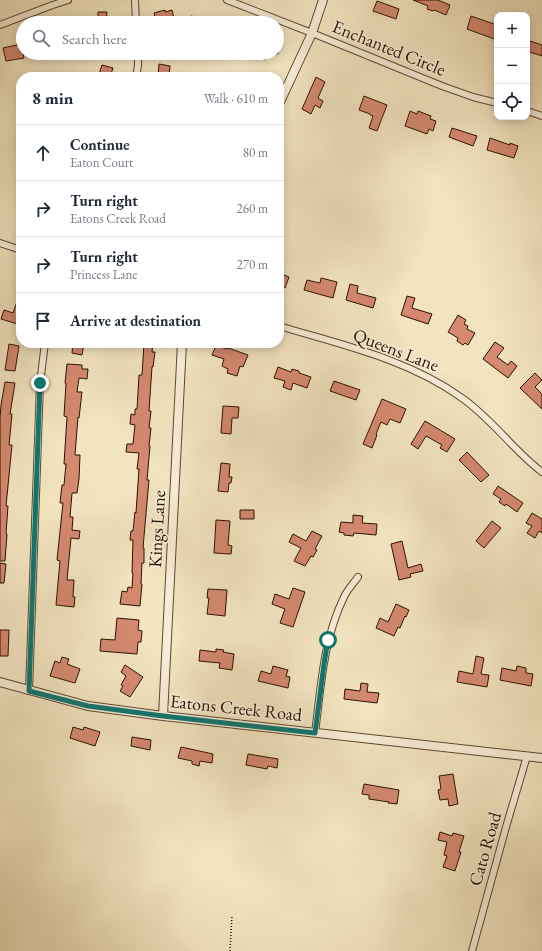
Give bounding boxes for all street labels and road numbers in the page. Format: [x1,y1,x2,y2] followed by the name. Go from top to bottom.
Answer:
[329,14,449,81] street label: Enchanted Circle
[350,323,442,376] street label: Queens Lane
[143,490,170,568] street label: Kings Lane
[169,689,304,726] street label: Eatons Creek Road
[463,808,506,888] street label: Cato Road

